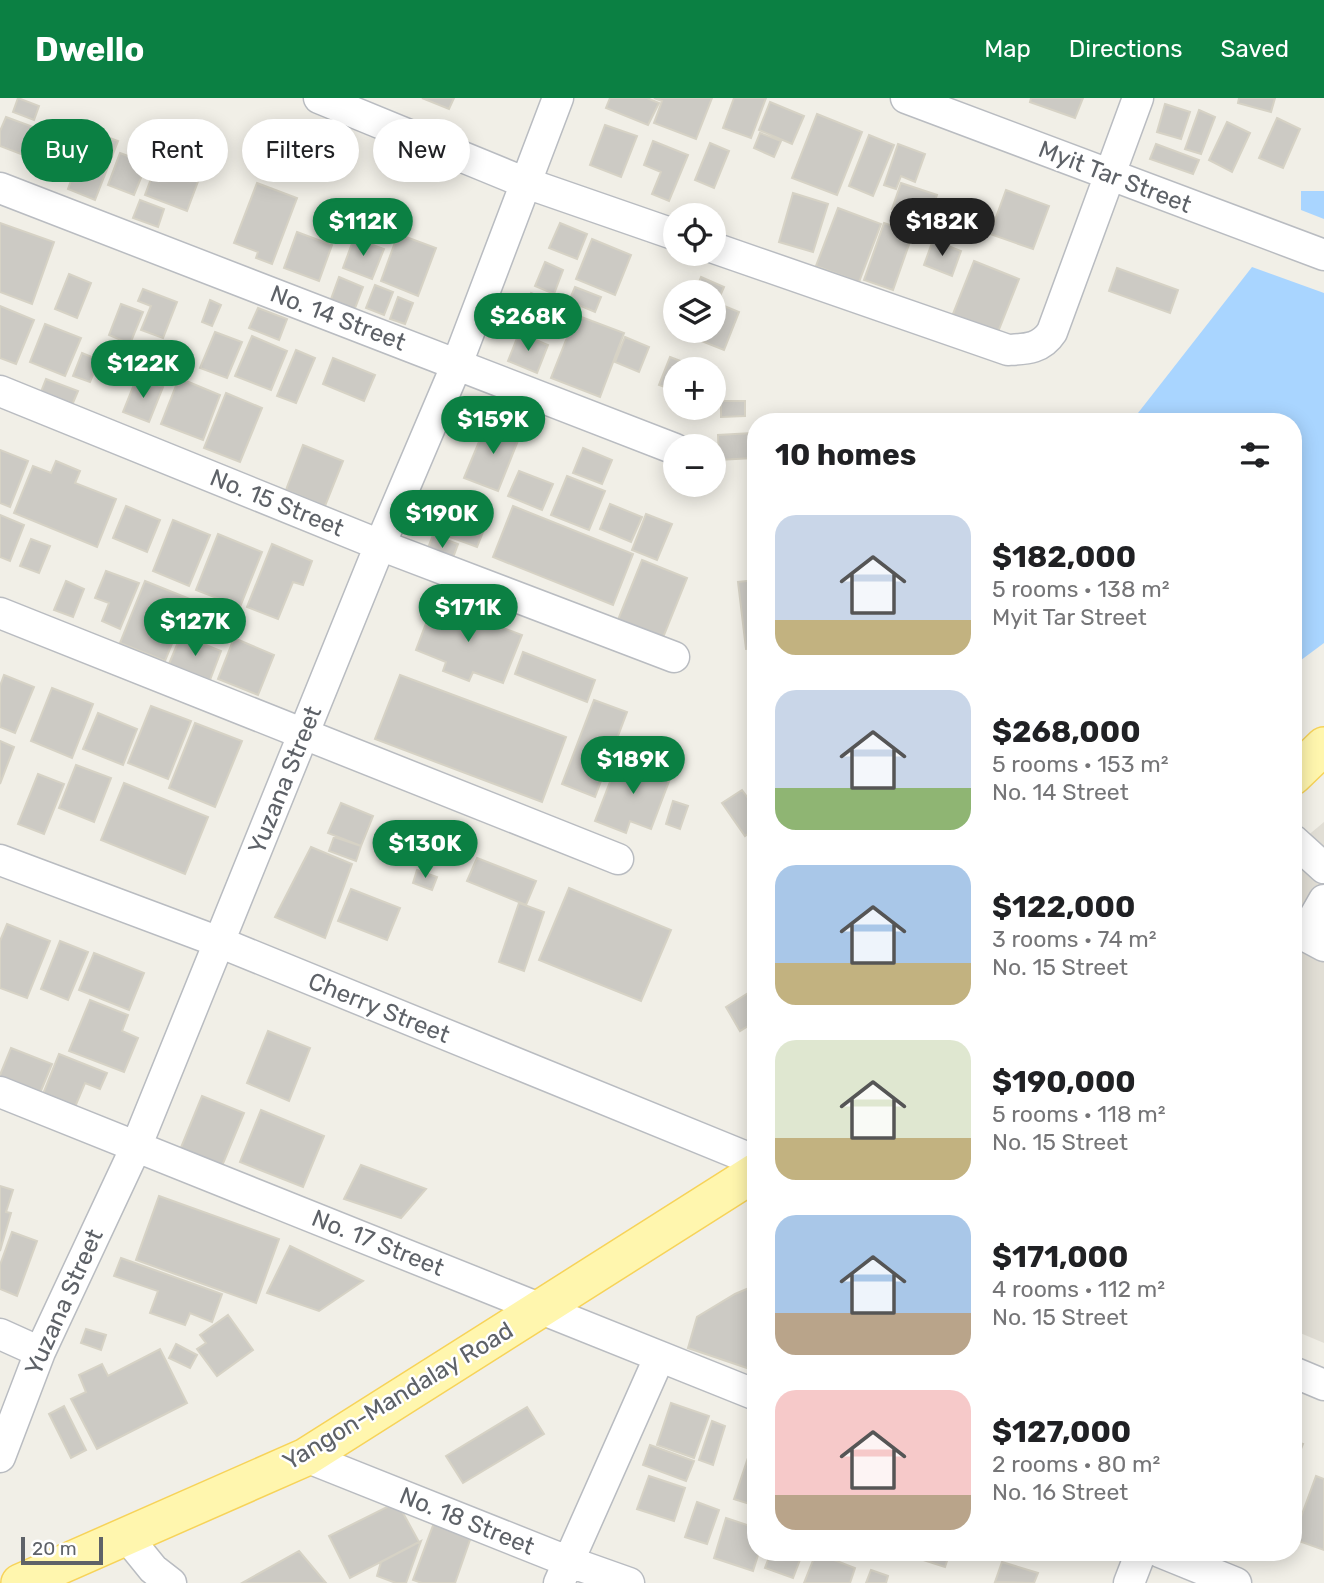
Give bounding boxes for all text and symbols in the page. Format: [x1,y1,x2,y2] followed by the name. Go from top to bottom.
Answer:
[35,30,144,69] text: Dwello
[984,35,1031,63] text: Map
[1069,35,1182,63] text: Directions
[1220,35,1289,63] text: Saved
[21,119,113,182] chip: Buy
[127,119,228,182] chip: Rent
[242,119,359,182] chip: Filters
[373,119,470,182] chip: New
[1035,135,1195,219] street label: Myit Tar Street
[314,198,412,258] pin: $112K
[893,198,991,258] pin: $182K
[663,203,726,497] map controls
[663,203,726,266] button: locate
[329,207,397,235] text: $112K
[906,207,978,235] text: $182K
[266,279,410,357] street label: No. 14 Street
[663,280,726,343] button: layers
[479,294,577,353] pin: $268K
[490,302,566,330] text: $268K
[94,341,192,400] pin: $122K
[107,349,179,377] text: $122K
[663,357,726,420] button: +
[444,396,542,456] pin: $159K
[457,405,529,433] text: $159K
[663,434,726,497] button: −
[1236,436,1274,474] icon: filters
[775,437,916,473] text: 10 homes
[206,463,348,543] street label: No. 15 Street
[393,490,491,550] pin: $190K
[406,499,478,527] text: $190K
[992,539,1136,575] text: $182,000
[831,543,915,627] icon: home
[992,575,1169,603] text: 5 rooms · 138 m²
[419,584,517,644] pin: $171K
[435,593,501,621] text: $171K
[146,598,244,658] pin: $127K
[992,603,1147,631] text: Myit Tar Street
[160,607,230,635] text: $127K
[243,702,327,858] street label: Yuzana Street
[992,714,1141,750] text: $268,000
[831,718,915,802] icon: home
[584,736,682,796] pin: $189K
[597,745,669,773] text: $189K
[992,750,1169,778] text: 5 rooms · 153 m²
[992,778,1129,806] text: No. 14 Street
[376,820,474,880] pin: $130K
[389,829,461,857] text: $130K
[992,889,1135,925] text: $122,000
[831,893,915,977] icon: home
[992,925,1157,953] text: 3 rooms · 74 m²
[992,953,1128,981] text: No. 15 Street
[304,967,454,1049] street label: Cherry Street
[992,1064,1136,1100] text: $190,000
[831,1068,915,1152] icon: home
[992,1100,1166,1128] text: 5 rooms · 118 m²
[992,1128,1128,1156] text: No. 15 Street
[308,1204,448,1282] street label: No. 17 Street
[19,1225,109,1379] street label: Yuzana Street
[992,1239,1128,1275] text: $171,000
[831,1243,915,1327] icon: home
[992,1275,1165,1303] text: 4 rooms · 112 m²
[992,1303,1128,1331] text: No. 15 Street
[278,1316,518,1476] street label: Yangon-Mandalay Road
[992,1414,1131,1450] text: $127,000
[831,1418,915,1502] icon: home
[992,1450,1160,1478] text: 2 rooms · 80 m²
[992,1478,1128,1506] text: No. 16 Street
[395,1481,539,1561] street label: No. 18 Street
[21,1534,103,1566] scale bar
[32,1537,77,1560] text: 20 m

